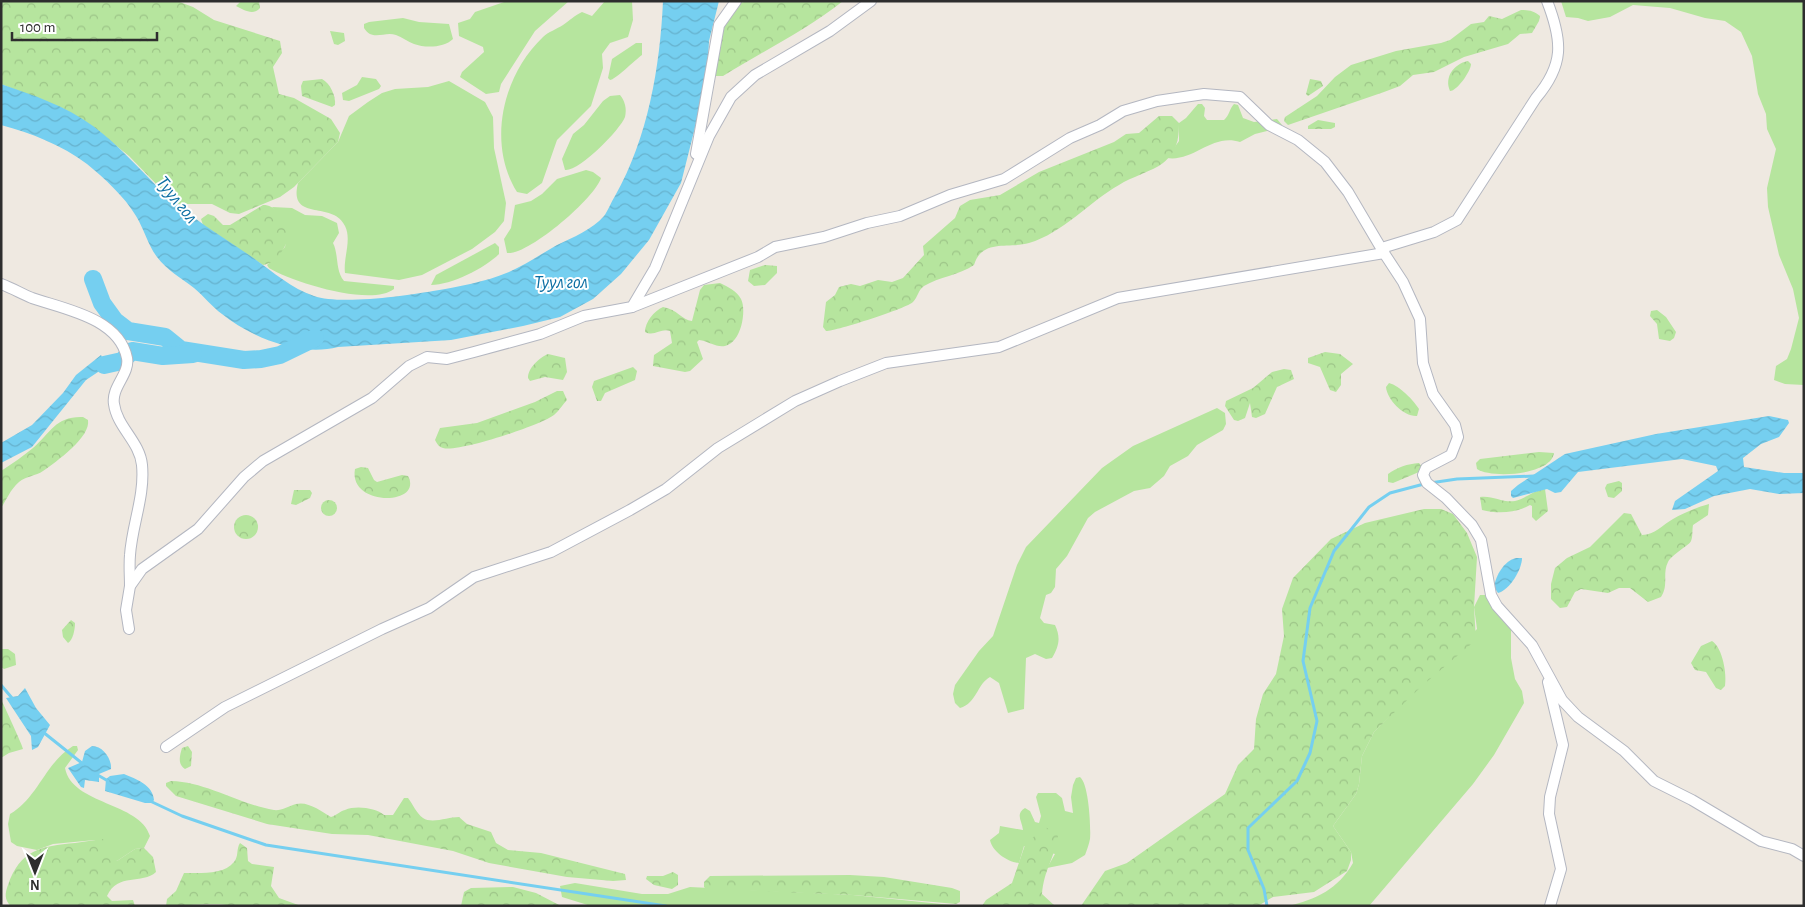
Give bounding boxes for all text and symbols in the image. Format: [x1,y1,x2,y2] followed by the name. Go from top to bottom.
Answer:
[12,10,158,42] scale bar
[20,20,55,35] text: 100 m
[152,173,201,227] water label: Туул гол
[534,273,588,292] water label: Туул гол
[10,847,60,897] north arrow
[30,877,40,891] text: N

